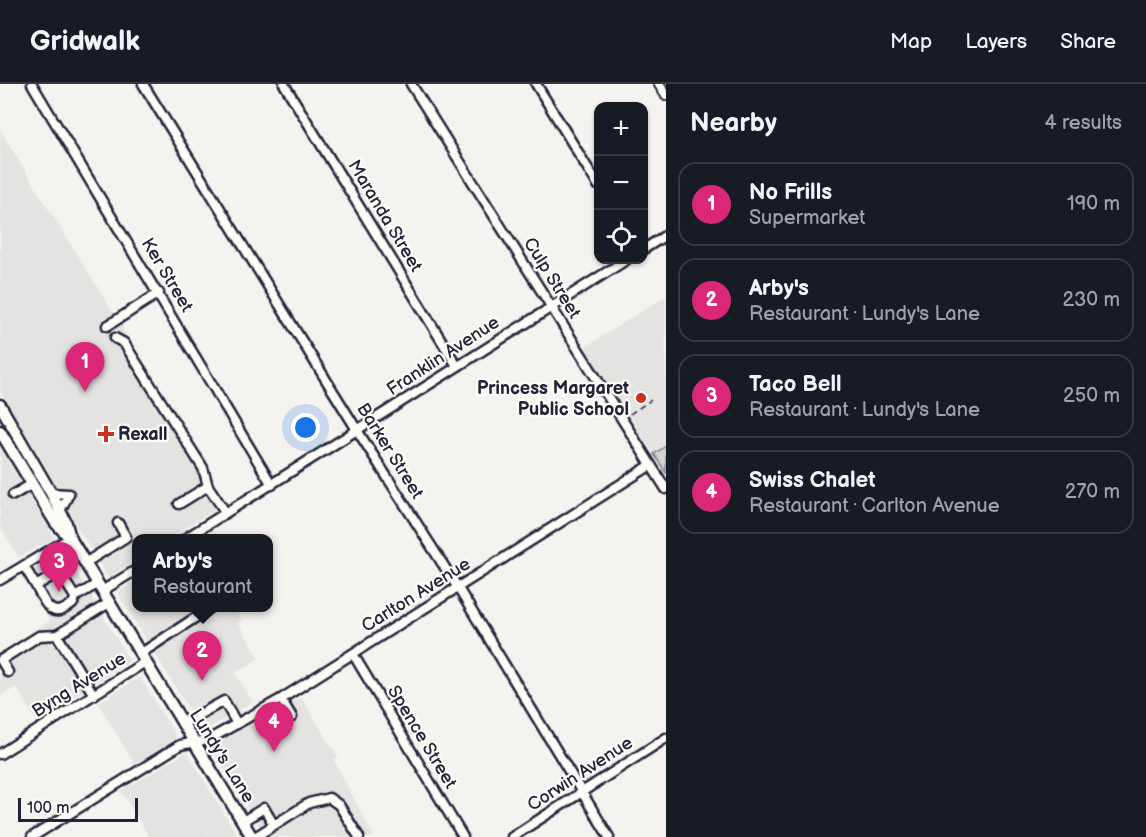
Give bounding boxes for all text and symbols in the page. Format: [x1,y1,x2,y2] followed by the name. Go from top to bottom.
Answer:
[30,25,140,58] text: Gridwalk
[890,29,932,54] text: Map
[965,29,1027,54] text: Layers
[1060,29,1116,54] text: Share
[594,102,648,264] map controls
[594,102,648,156] button: +
[690,108,777,139] text: Nearby
[1044,111,1122,135] text: 4 results
[343,156,427,276] street label: Maranda Street
[594,156,648,210] button: −
[749,179,832,206] text: No Frills
[707,192,716,216] text: 1
[1067,192,1120,216] text: 190 m
[749,206,865,230] text: Supermarket
[594,210,648,264] button: locate
[137,234,197,316] street label: Ker Street
[519,234,585,323] street label: Culp Street
[749,275,809,302] text: Arby's
[706,288,717,312] text: 2
[1063,288,1120,312] text: 230 m
[749,302,980,326] text: Restaurant · Lundy's Lane
[383,312,503,400] street label: Franklin Avenue
[66,342,104,392] pin: 1
[749,371,841,398] text: Taco Bell
[477,378,629,420] place label: Princess Margaret Public School
[706,384,717,408] text: 3
[1063,384,1120,408] text: 250 m
[634,391,648,405] marker: Princess Margaret Public School
[749,398,980,422] text: Restaurant · Lundy's Lane
[352,399,428,503] street label: Barker Street
[291,413,320,442] your location
[118,424,168,445] place label: Rexall
[99,427,113,441] marker: Rexall
[749,467,876,494] text: Swiss Chalet
[706,480,717,504] text: 4
[1065,480,1120,504] text: 270 m
[749,494,1000,518] text: Restaurant · Carlton Avenue
[132,534,273,612] popup
[40,542,78,592] pin: 3
[153,548,212,575] text: Arby's
[358,553,474,637] street label: Carlton Avenue
[153,575,252,599] text: Restaurant
[182,632,222,681] pin: 2
[28,648,130,722] street label: Byng Avenue
[383,682,461,793] street label: Spence Street
[254,702,294,752] pin: 4
[185,705,259,807] street label: Lundy's Lane
[523,732,637,816] street label: Corwin Avenue
[18,795,138,822] scale bar
[27,799,70,818] text: 100 m

